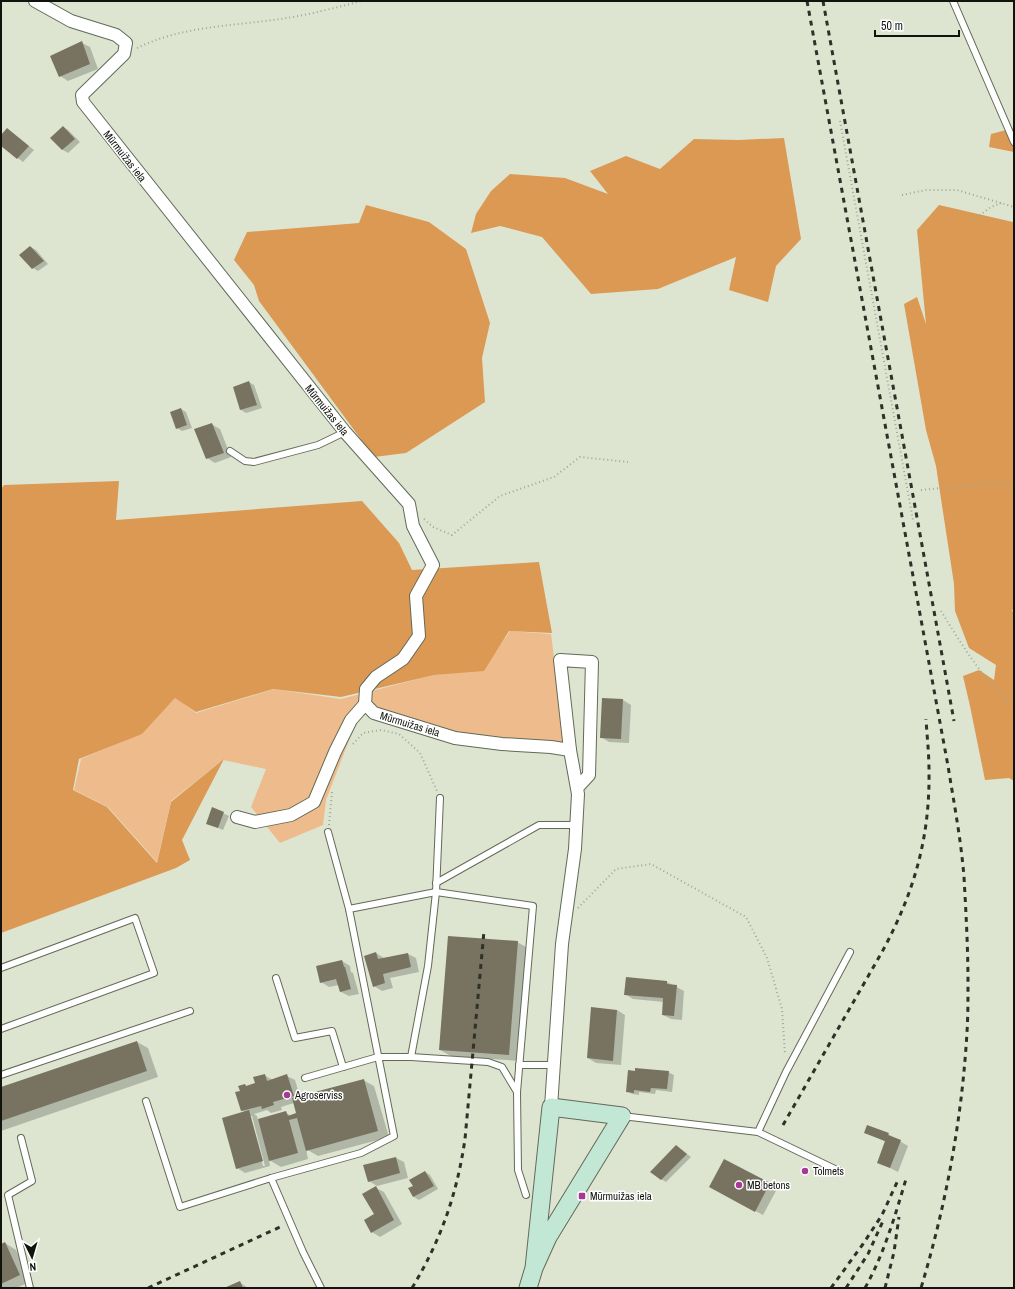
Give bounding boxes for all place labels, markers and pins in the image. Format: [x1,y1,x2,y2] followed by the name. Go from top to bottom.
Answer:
[294,1088,343,1102] place label: Agroserviss
[282,1090,292,1100] marker: Agroserviss
[813,1164,845,1178] place label: Tolmets
[800,1166,810,1176] marker: Tolmets
[747,1178,791,1192] place label: MB betons
[734,1180,744,1190] marker: MB betons
[590,1189,652,1203] place label: Mūrmuižas iela
[577,1191,587,1201] marker: Mūrmuižas iela

